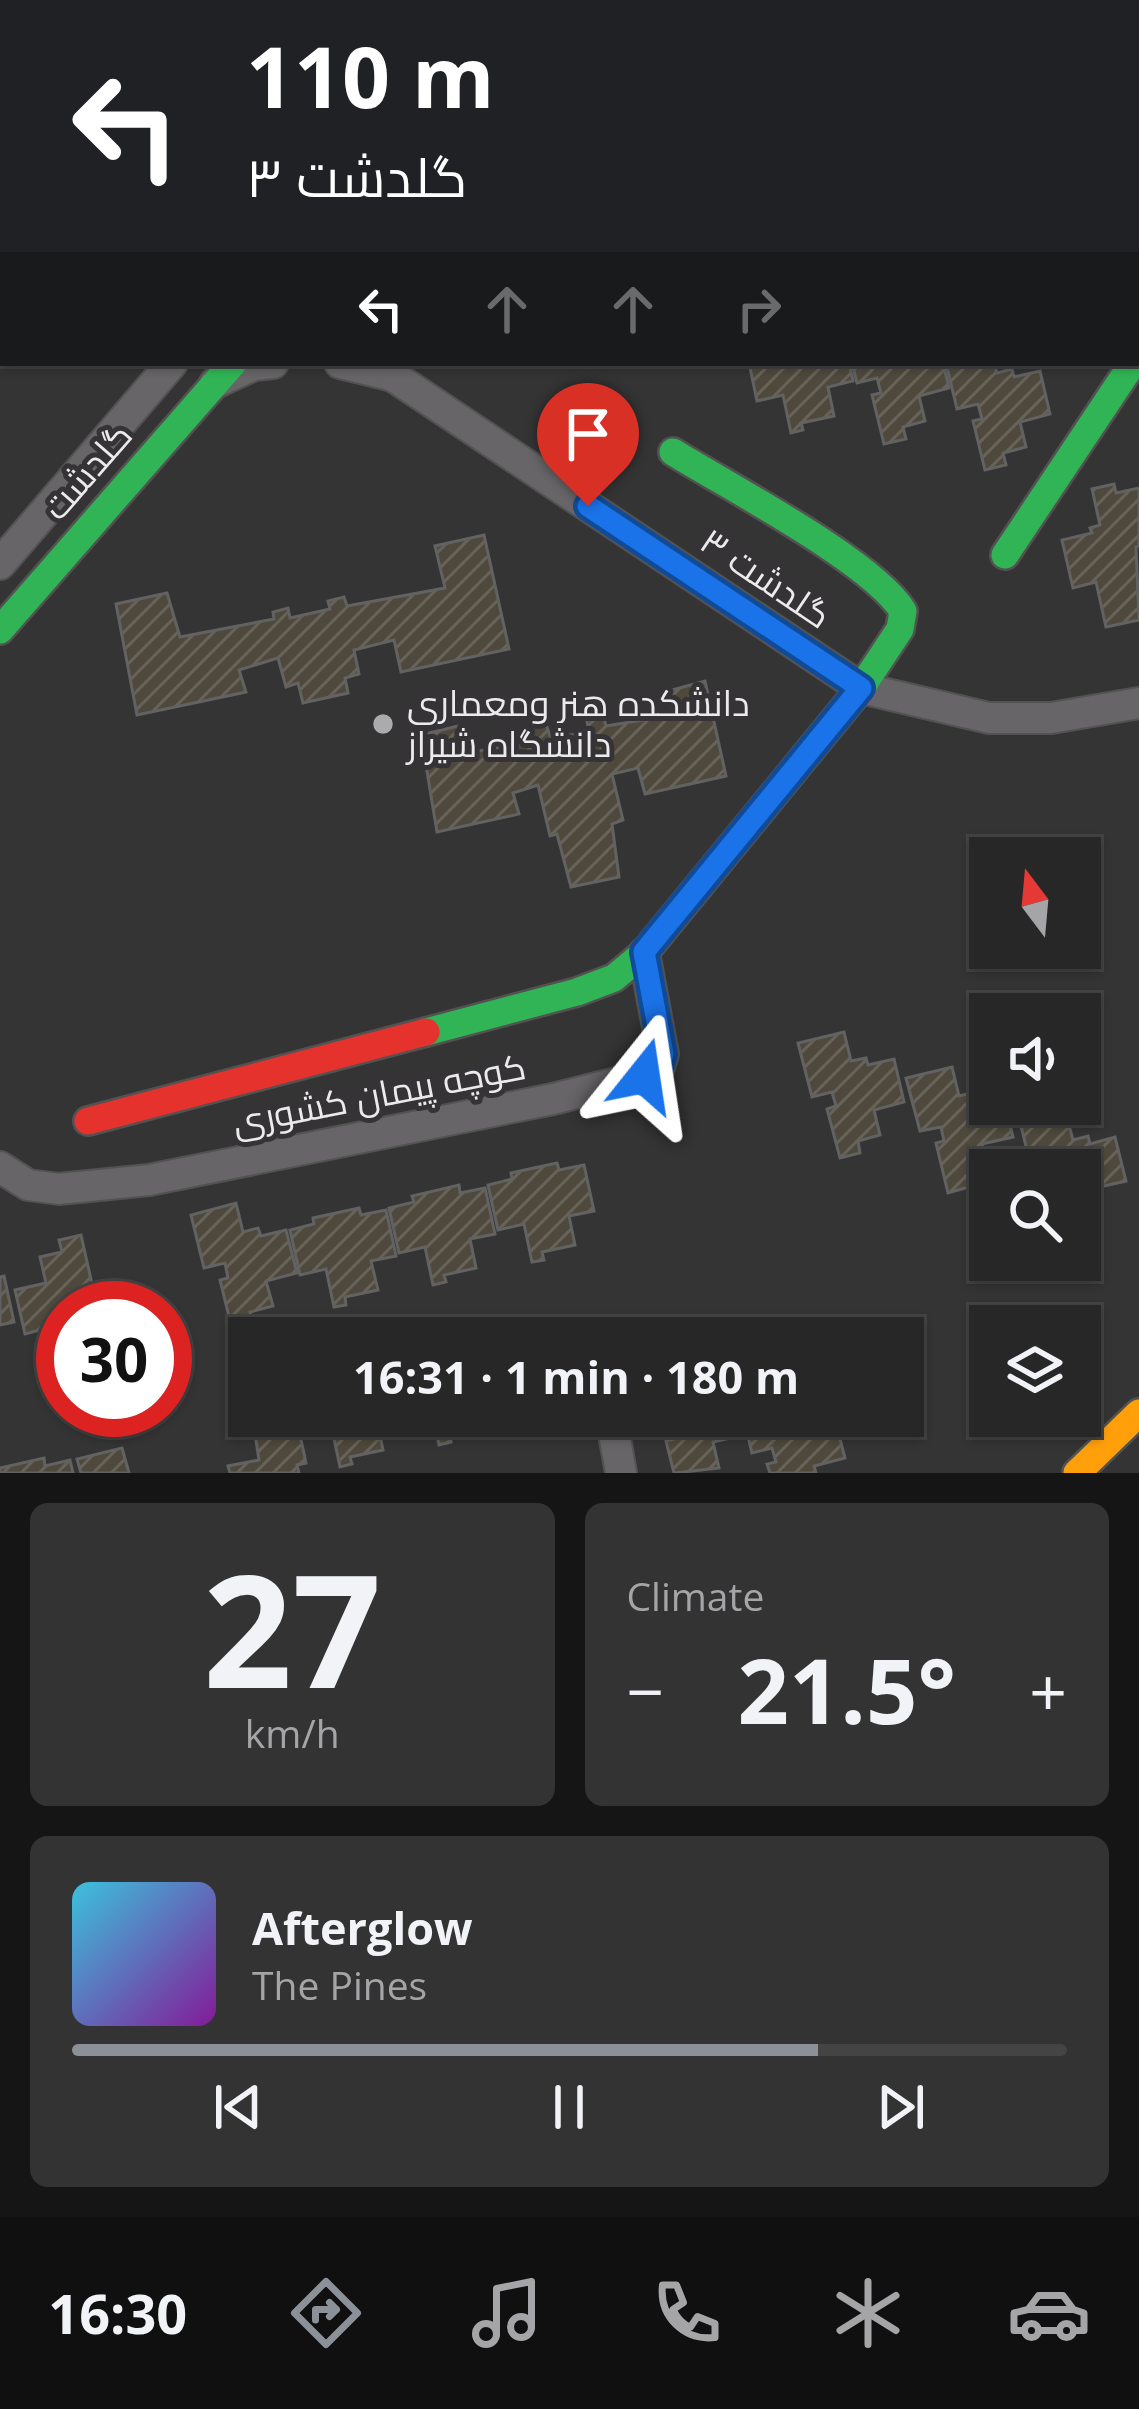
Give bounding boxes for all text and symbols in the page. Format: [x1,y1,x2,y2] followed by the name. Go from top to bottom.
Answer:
[246,18,494,133] text: 110 m
[48,48,204,204] icon: left
[246,139,467,213] text: گلدشت ۳
[348,276,414,342] icon: left
[474,276,540,342] icon: ahead
[600,276,666,342] icon: ahead
[726,276,792,342] icon: right
[537,383,639,506] pin
[555,401,621,467] icon: arrive
[31,412,142,530] street label: گلدشت
[691,516,841,639] street label: گلدشت ۳
[405,678,750,768] place label: دانشکده هنر‌ ومعماری دانشگاه شیراز
[370,711,396,737] marker: دانشکده هنر‌ ومعماری دانشگاه شیراز
[969,837,1101,969] north arrow
[969,837,1101,1437] map controls
[969,993,1101,1125] button: sound
[581,1013,707,1139] position arrow
[228,1041,530,1146] street label: کوچه پیمان کشوری
[969,1149,1101,1281] button: search
[36,1281,192,1437] speed limit sign: 30
[969,1305,1101,1437] button: layers
[353,1346,799,1407] text: 16:31 · 1 min · 180 m
[203,1521,381,1734] text: 27
[627,1569,764,1622] text: Climate
[737,1628,956,1750] text: 21.5°
[627,1645,664,1735] text: −
[1029,1645,1067,1735] text: +
[245,1706,340,1759] text: km/h
[252,1897,473,1958] text: Afterglow
[252,1958,427,2011] text: The Pines
[205,2074,271,2140] icon: previous
[536,2074,602,2140] icon: pause
[868,2074,934,2140] icon: next
[284,2271,368,2355] icon: directions
[465,2271,549,2355] icon: music
[645,2271,729,2355] icon: phone
[826,2271,910,2355] icon: climate
[1007,2271,1091,2355] icon: car
[48,2276,187,2350] text: 16:30

